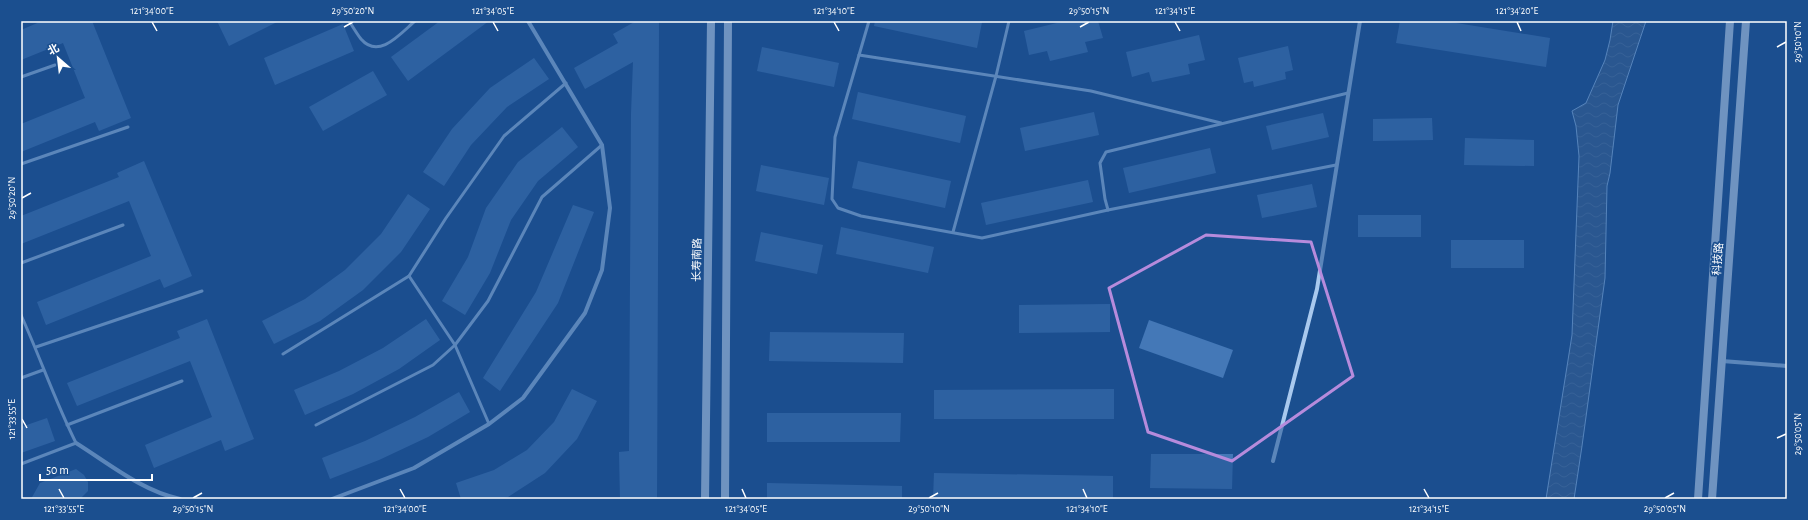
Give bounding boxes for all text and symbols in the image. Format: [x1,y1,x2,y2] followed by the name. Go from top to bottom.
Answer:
[130,6,174,16] text: 121°34'00"E
[332,6,374,16] text: 29°50'20"N
[472,6,514,16] text: 121°34'05"E
[813,6,855,16] text: 121°34'10"E
[1069,6,1109,16] text: 29°50'15"N
[1155,6,1195,16] text: 121°34'15"E
[1496,6,1538,16] text: 121°34'20"E
[1793,21,1803,63] text: 29°50'10"N
[38,38,78,78] north arrow
[46,42,61,57] text: 北
[7,177,17,219] text: 29°50'20"N
[690,238,703,282] street label: 长寿南路
[1710,242,1725,276] street label: 科技路
[7,399,17,439] text: 121°33'55"E
[1793,413,1803,455] text: 29°50'05"N
[40,456,152,482] scale bar
[46,464,69,476] text: 50 m
[44,504,84,514] text: 121°33'55"E
[173,504,213,514] text: 29°50'15"N
[383,504,427,514] text: 121°34'00"E
[725,504,767,514] text: 121°34'05"E
[908,504,950,514] text: 29°50'10"N
[1066,504,1108,514] text: 121°34'10"E
[1409,504,1449,514] text: 121°34'15"E
[1644,504,1686,514] text: 29°50'05"N

